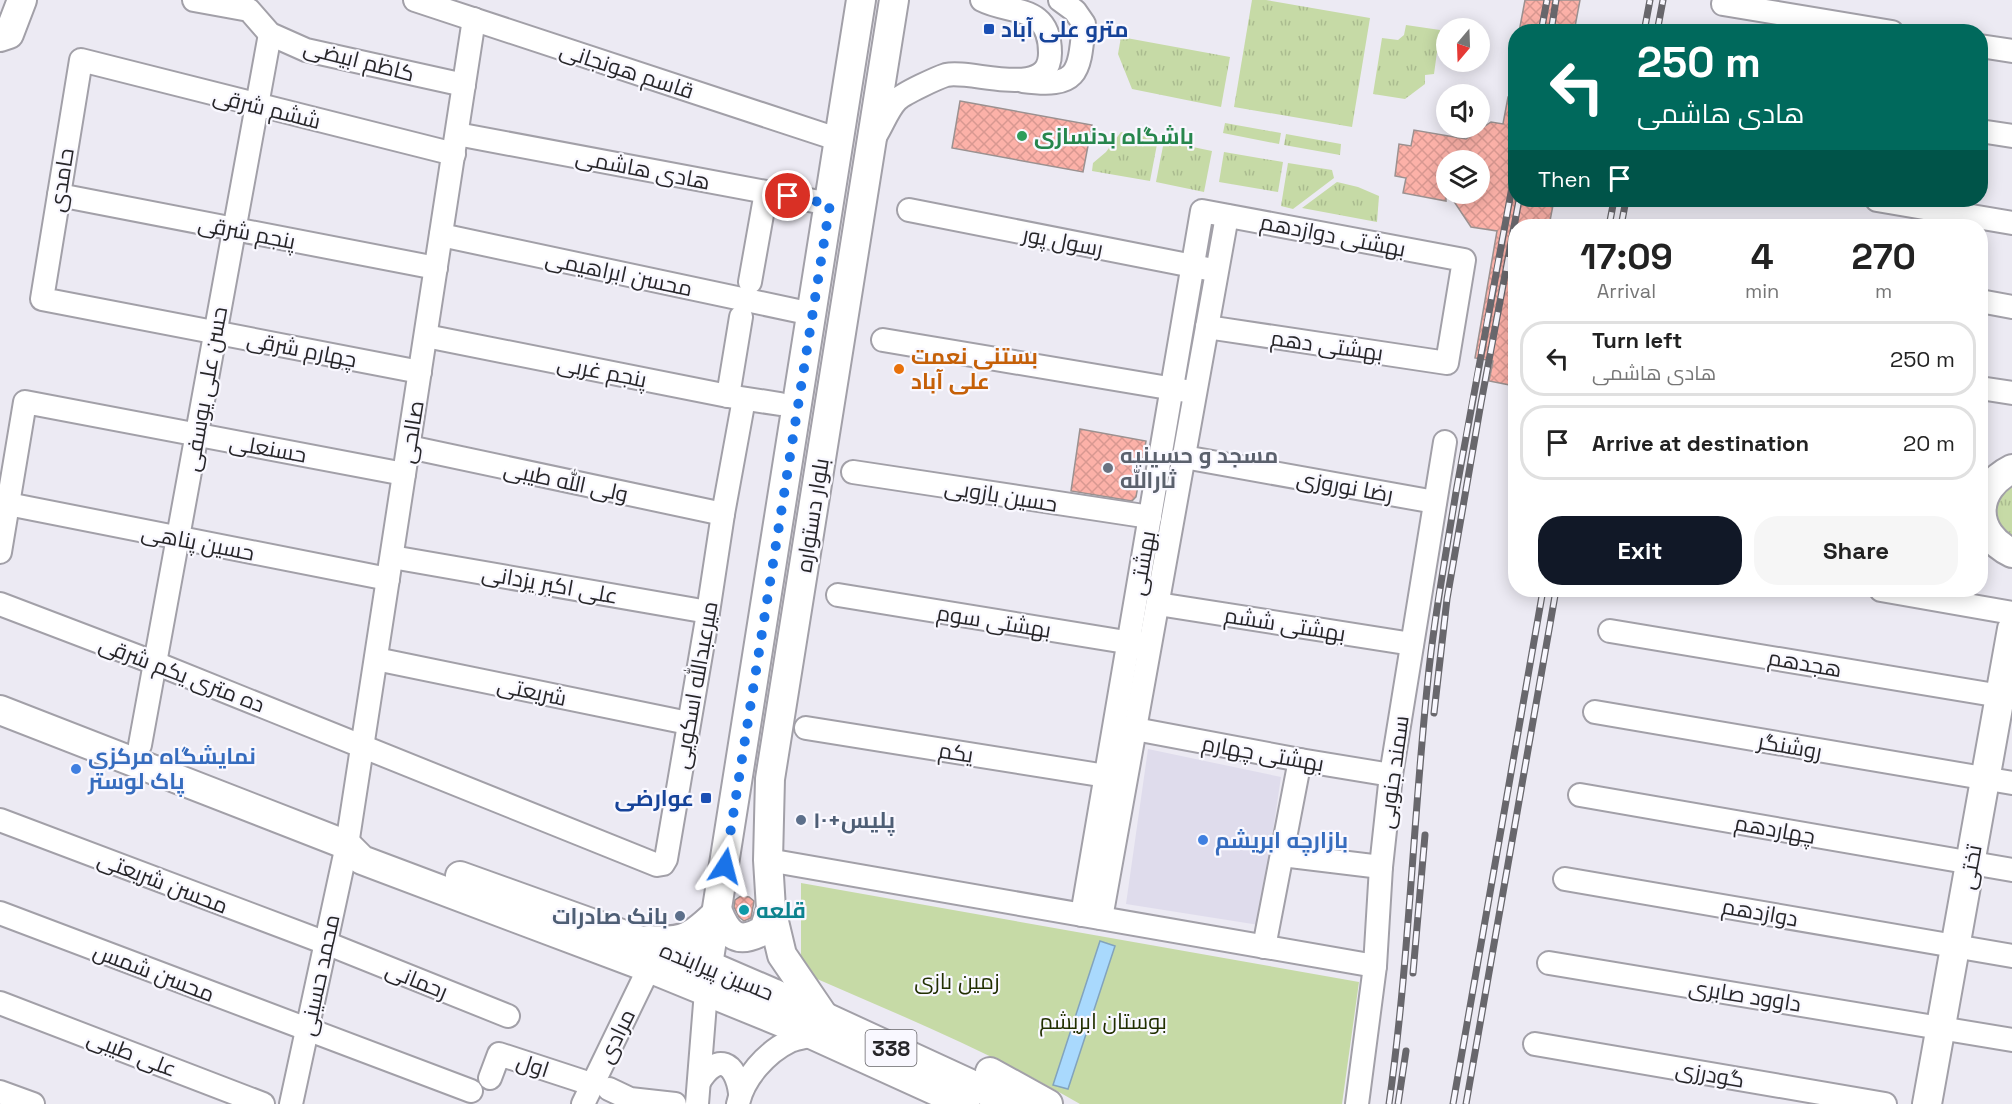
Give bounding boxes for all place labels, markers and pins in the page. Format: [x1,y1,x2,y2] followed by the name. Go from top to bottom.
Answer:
[1001,15,1129,43] place label: مترو علی آباد
[982,22,996,36] marker: مترو علی آباد
[1034,122,1194,150] place label: باشگاه بدنسازی
[1015,129,1029,143] marker: باشگاه بدنسازی
[762,170,813,221] pin
[911,342,1038,395] place label: بستنی نعمت علی آباد
[892,362,906,376] marker: بستنی نعمت علی آباد
[1120,441,1278,494] place label: مسجد و حسینیه ثارالله
[1101,461,1115,475] marker: مسجد و حسینیه ثارالله
[87,742,256,797] place label: نمایشگاه مرکزی پاک لوستر
[69,762,83,776] marker: نمایشگاه مرکزی پاک لوستر
[615,784,694,812] place label: عوارضی
[699,791,713,805] marker: عوارضی
[813,806,895,836] place label: پلیس+۱۰
[794,813,808,827] marker: پلیس+۱۰
[1215,826,1348,856] place label: بازارچه ابریشم
[1196,833,1210,847] marker: بازارچه ابریشم
[756,896,806,924] place label: قلعه
[552,902,668,930] place label: بانک صادرات
[737,903,751,917] marker: قلعه
[673,909,687,923] marker: بانک صادرات

